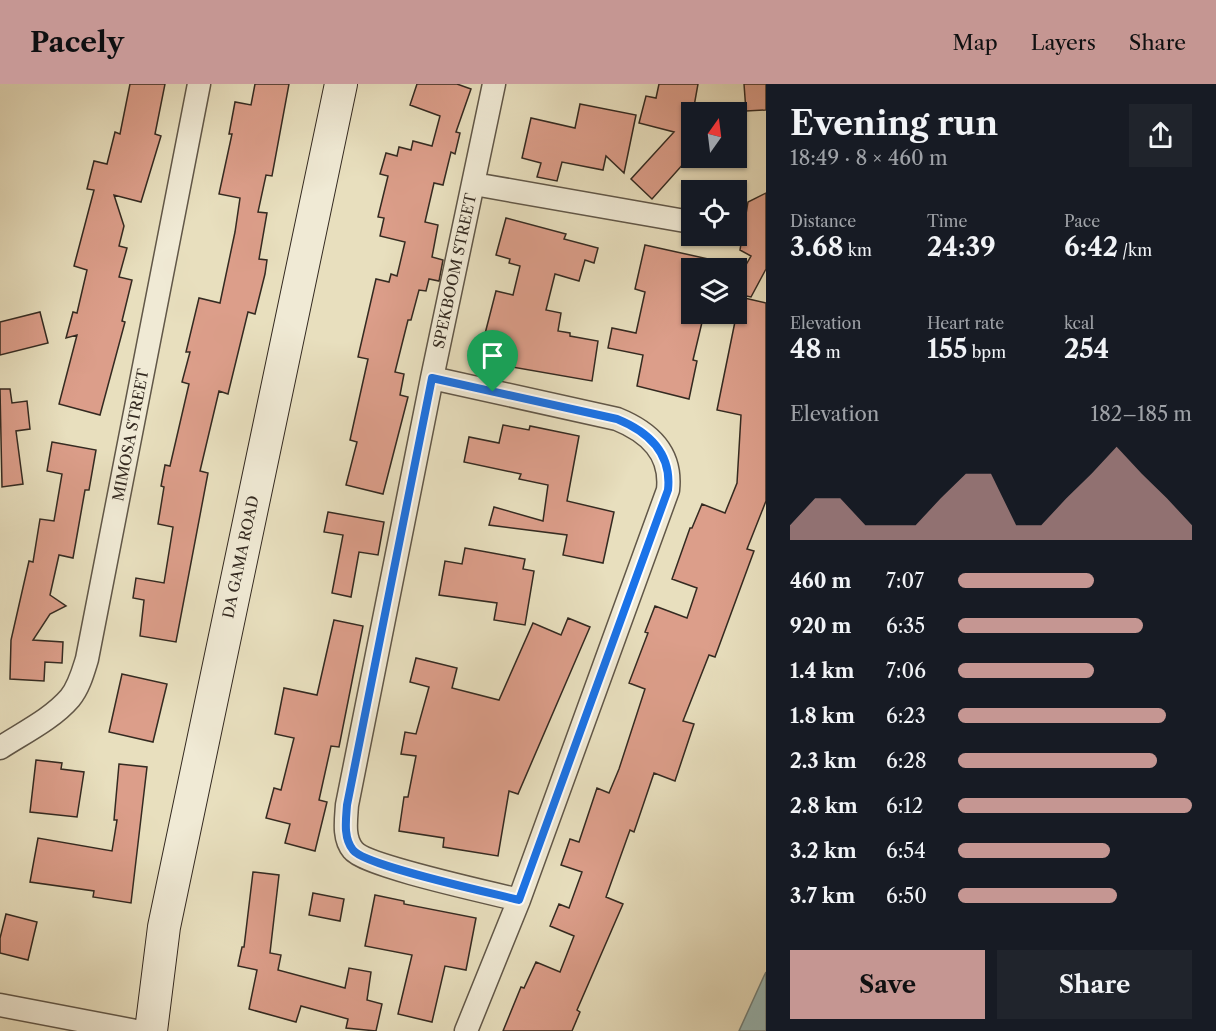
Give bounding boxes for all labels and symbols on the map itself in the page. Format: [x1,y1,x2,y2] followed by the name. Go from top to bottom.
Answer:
[681,102,747,168] north arrow
[429,191,480,350] street label: SPEKBOOM STREET
[467,330,518,392] pin
[108,366,153,503] street label: MIMOSA STREET
[218,494,263,620] street label: DA GAMA ROAD

